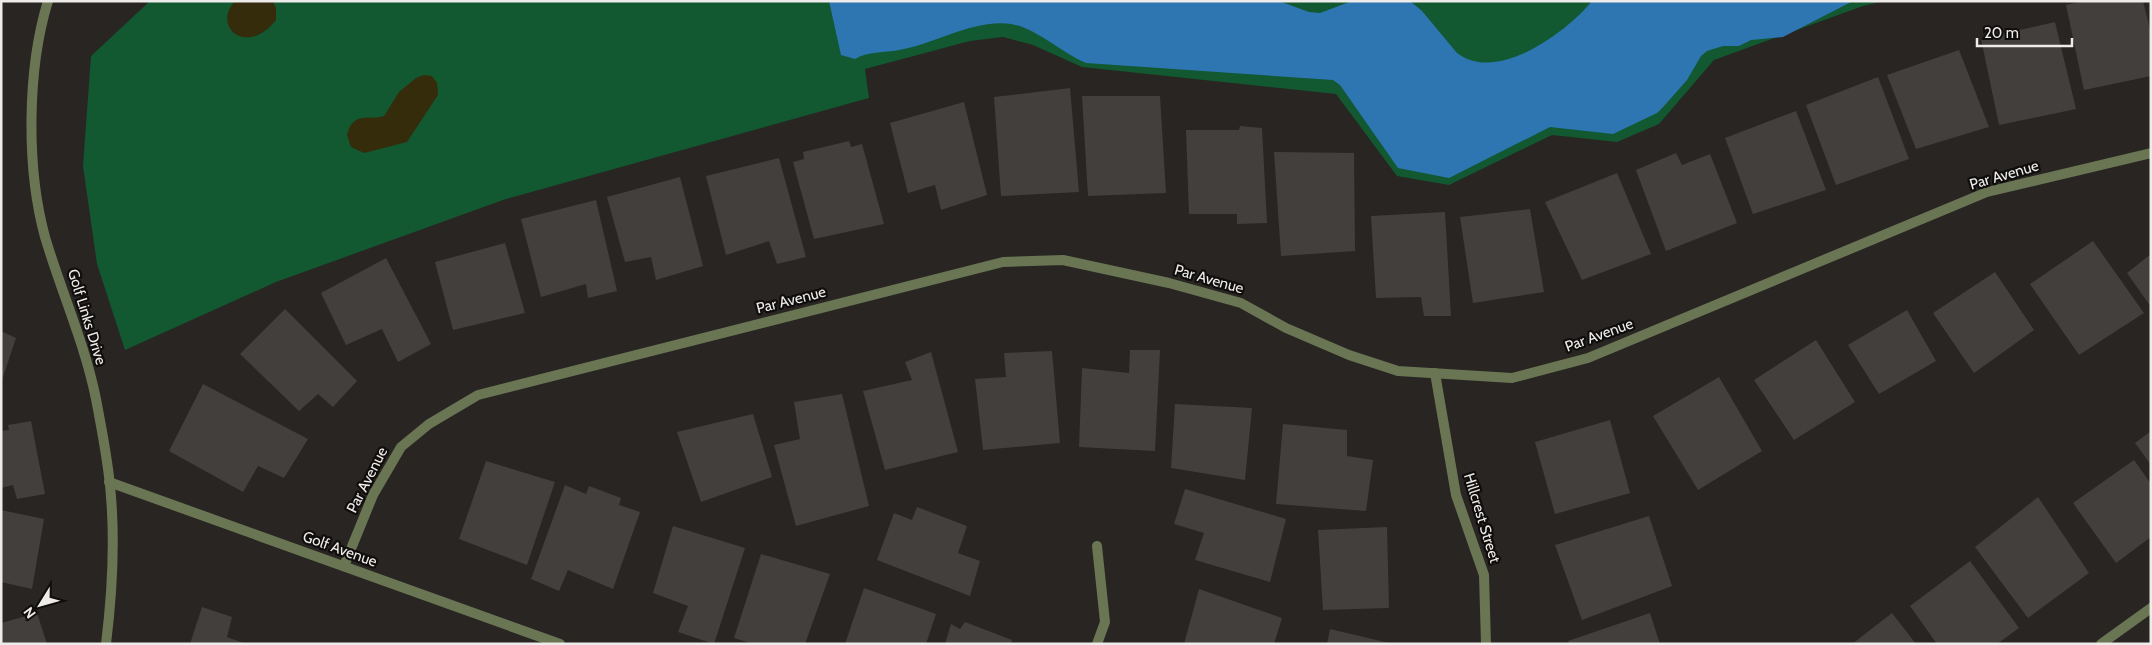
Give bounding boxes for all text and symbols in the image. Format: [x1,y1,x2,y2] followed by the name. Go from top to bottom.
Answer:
[1977,15,2072,47] scale bar
[1984,24,2019,42] text: 20 m
[1967,156,2041,193] street label: Par Avenue
[1172,261,1246,298] street label: Par Avenue
[64,267,110,367] street label: Golf Links Drive
[754,283,828,317] street label: Par Avenue
[1562,314,1636,356] street label: Par Avenue
[343,444,391,516] street label: Par Avenue
[1460,471,1504,565] street label: Hillcrest Street
[300,527,380,571] street label: Golf Avenue
[15,580,65,630] north arrow
[19,603,40,622] text: N

